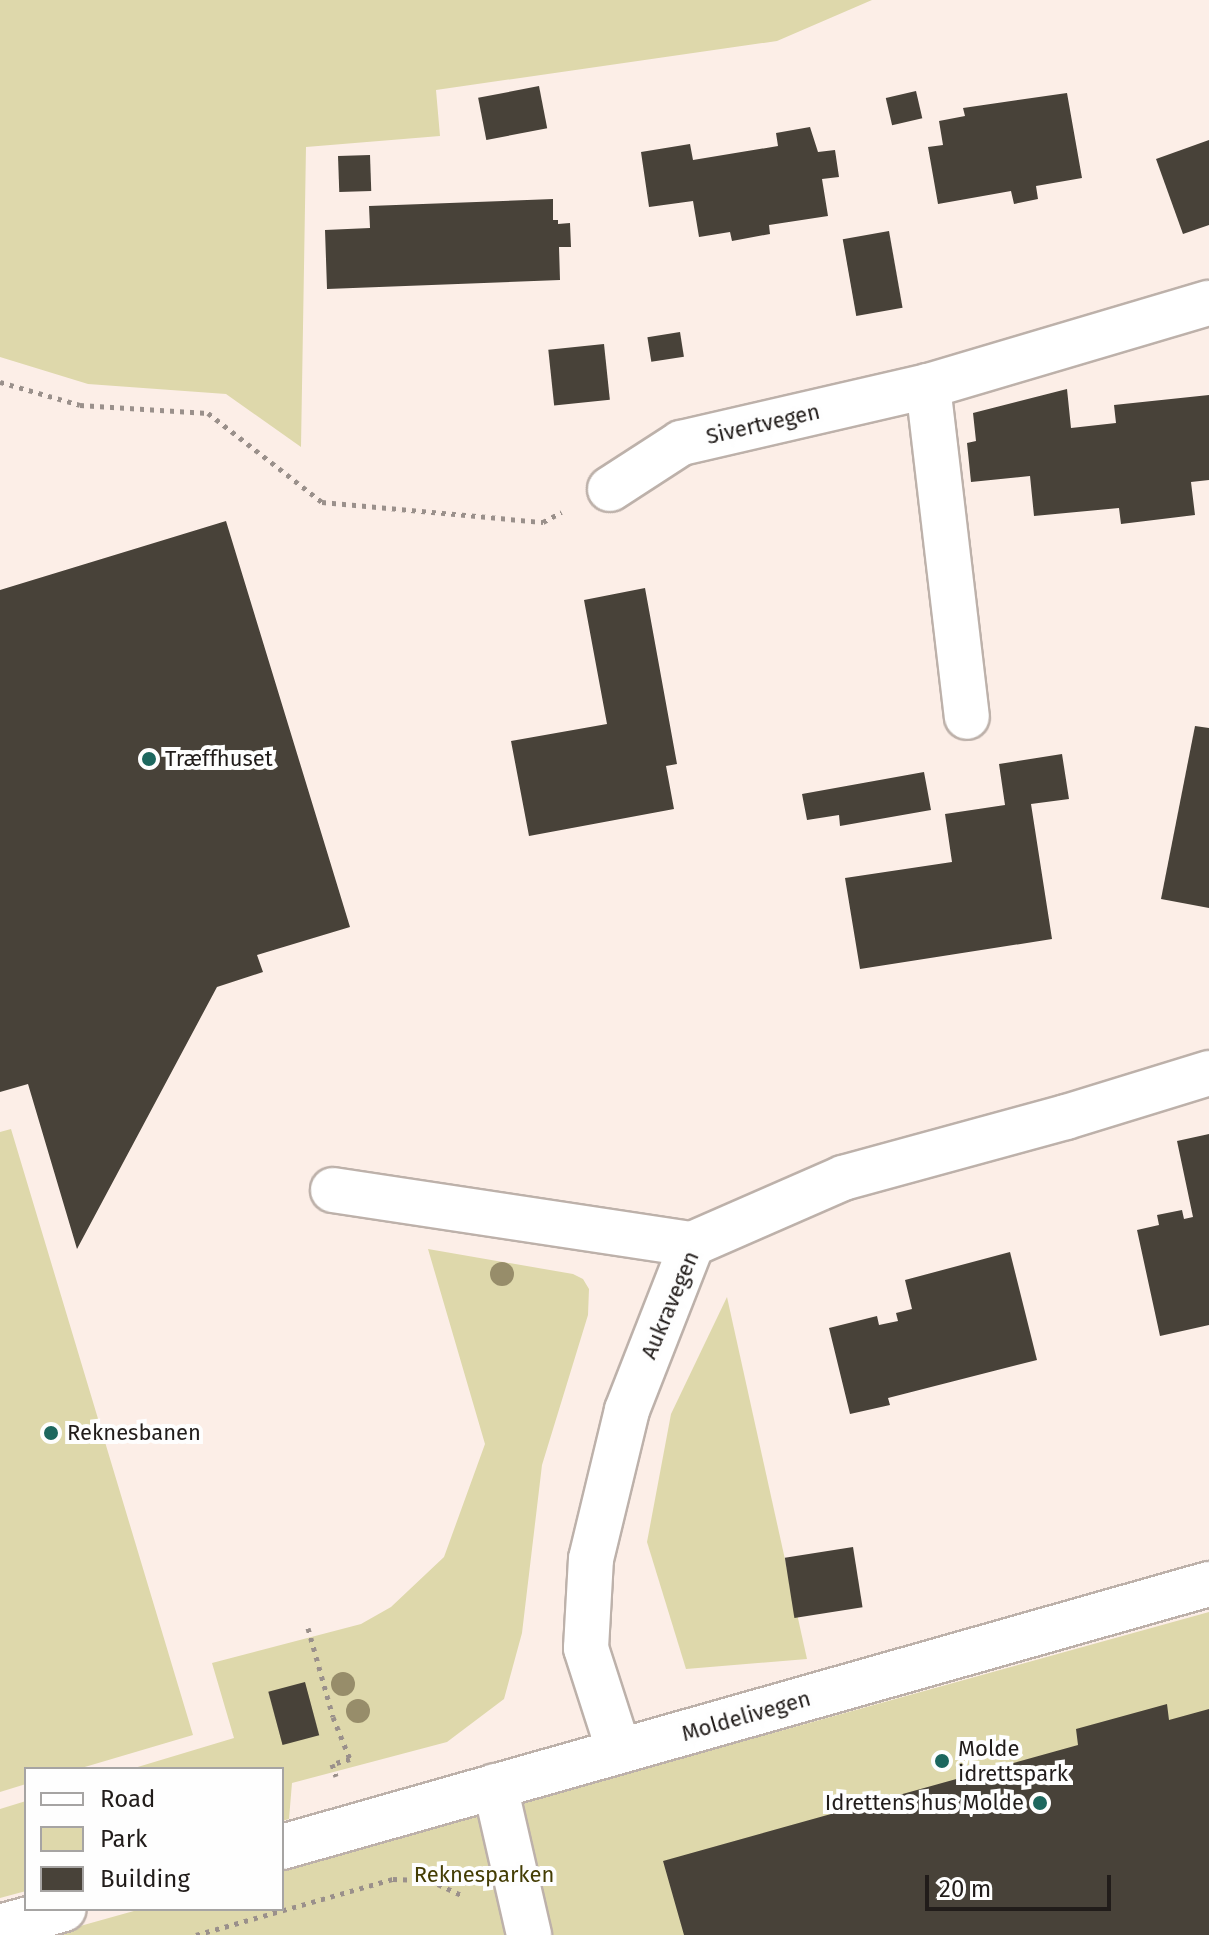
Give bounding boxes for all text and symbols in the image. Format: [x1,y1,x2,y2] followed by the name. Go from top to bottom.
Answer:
[704,398,822,450] street label: Sivertvegen
[165,746,273,772] place label: Træffhuset
[140,750,158,768] marker: Træffhuset
[635,1247,705,1363] street label: Aukravegen
[67,1420,201,1446] place label: Reknesbanen
[42,1424,60,1442] marker: Reknesbanen
[679,1685,813,1747] street label: Moldelivegen
[958,1735,1068,1786] place label: Molde idrettspark
[933,1752,951,1770] marker: Molde idrettspark
[24,1767,284,1911] legend
[100,1785,155,1813] text: Road
[825,1790,1024,1816] place label: Idrettens hus Molde
[1031,1794,1049,1812] marker: Idrettens hus Molde
[100,1825,147,1853] text: Park
[929,1859,1115,1909] scale bar
[414,1862,554,1888] park label: Reknesparken
[100,1865,190,1893] text: Building
[939,1875,991,1903] text: 20 m

